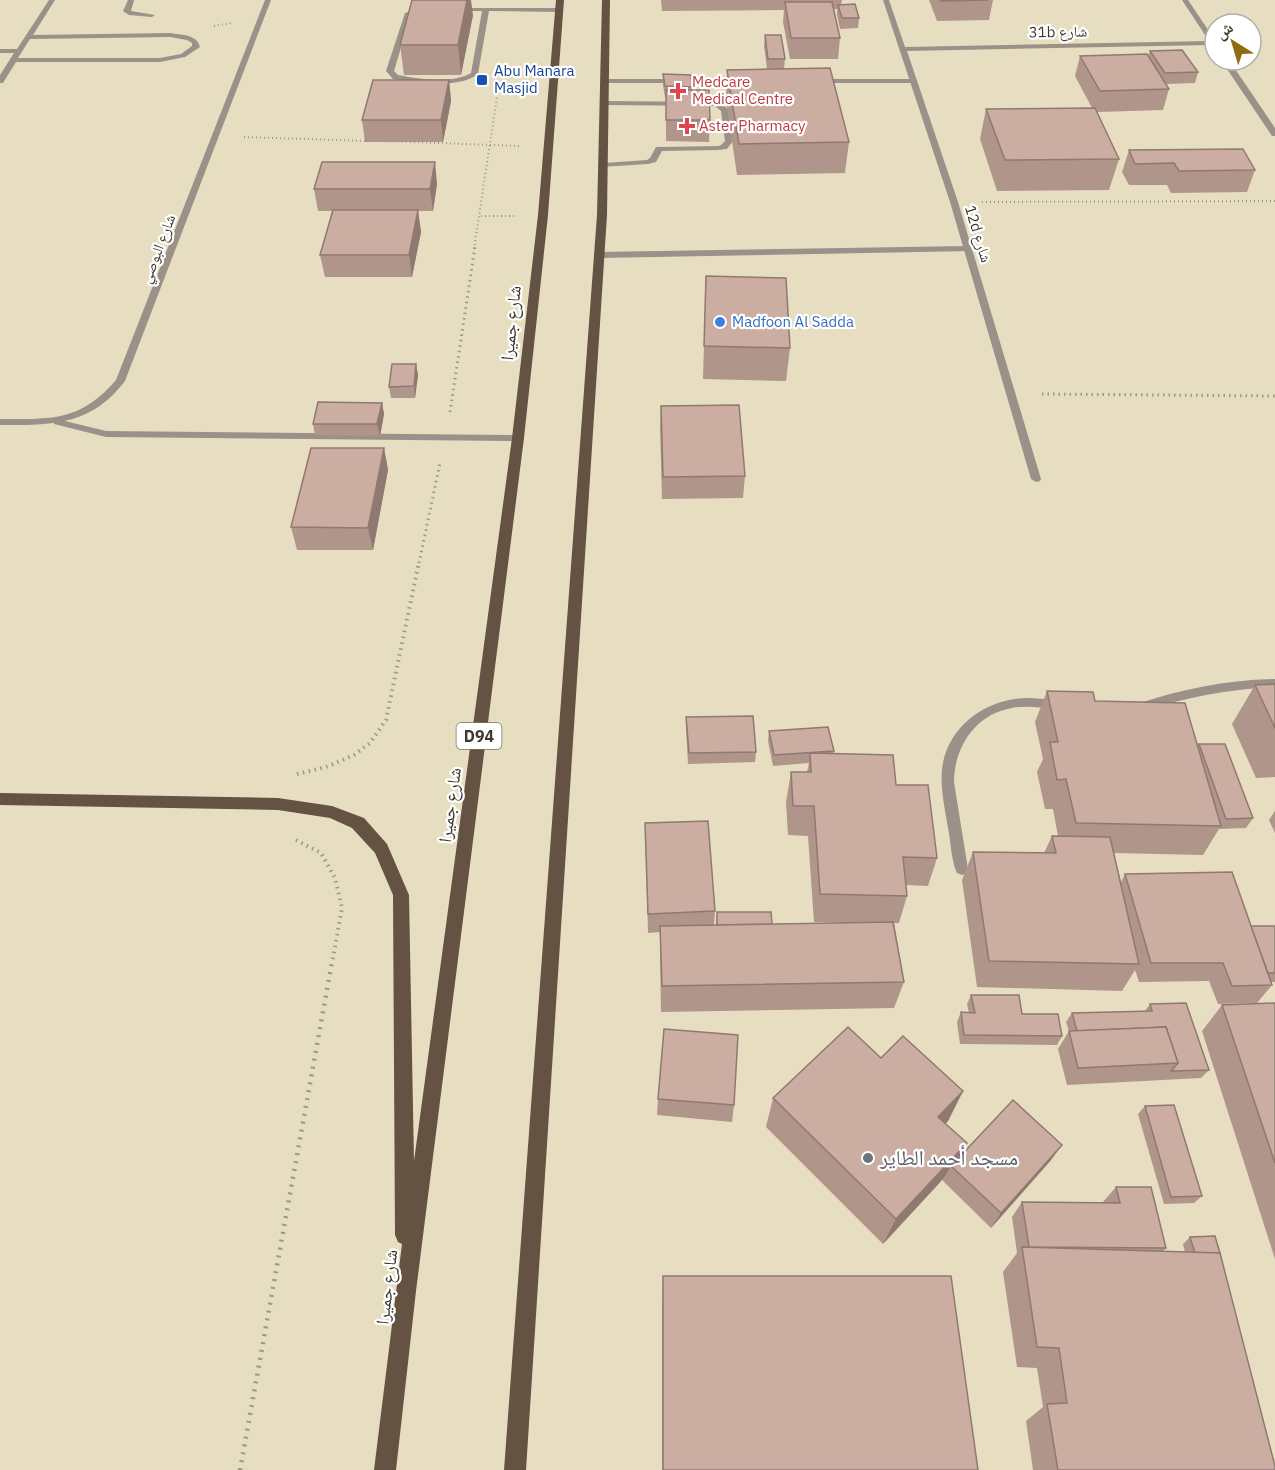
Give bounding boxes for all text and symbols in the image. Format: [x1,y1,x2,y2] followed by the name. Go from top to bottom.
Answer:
[1203,12,1263,72] north arrow
[1211,17,1237,43] text: ش
[1028,21,1088,43] street label: 31b شارع
[494,61,575,97] place label: Abu Manara Masjid
[692,72,793,108] place label: Medcare Medical Centre
[475,73,489,87] marker: Abu Manara Masjid
[669,82,687,100] marker: Medcare Medical Centre
[699,116,806,135] place label: Aster Pharmacy
[680,119,694,133] marker: Aster Pharmacy
[960,203,996,265] street label: 12d شارع
[136,212,182,287] street label: شارع البوصي
[495,284,526,362] street label: شارع جميرا
[732,312,854,331] place label: Madfoon Al Sadda
[713,315,727,329] marker: Madfoon Al Sadda
[456,723,502,749] road number: D94
[433,766,466,844] street label: شارع جميرا
[879,1143,1018,1171] place label: مسجد أحمد الطاير
[861,1151,875,1165] marker: مسجد أحمد الطاير
[370,1248,403,1326] street label: شارع جميرا

